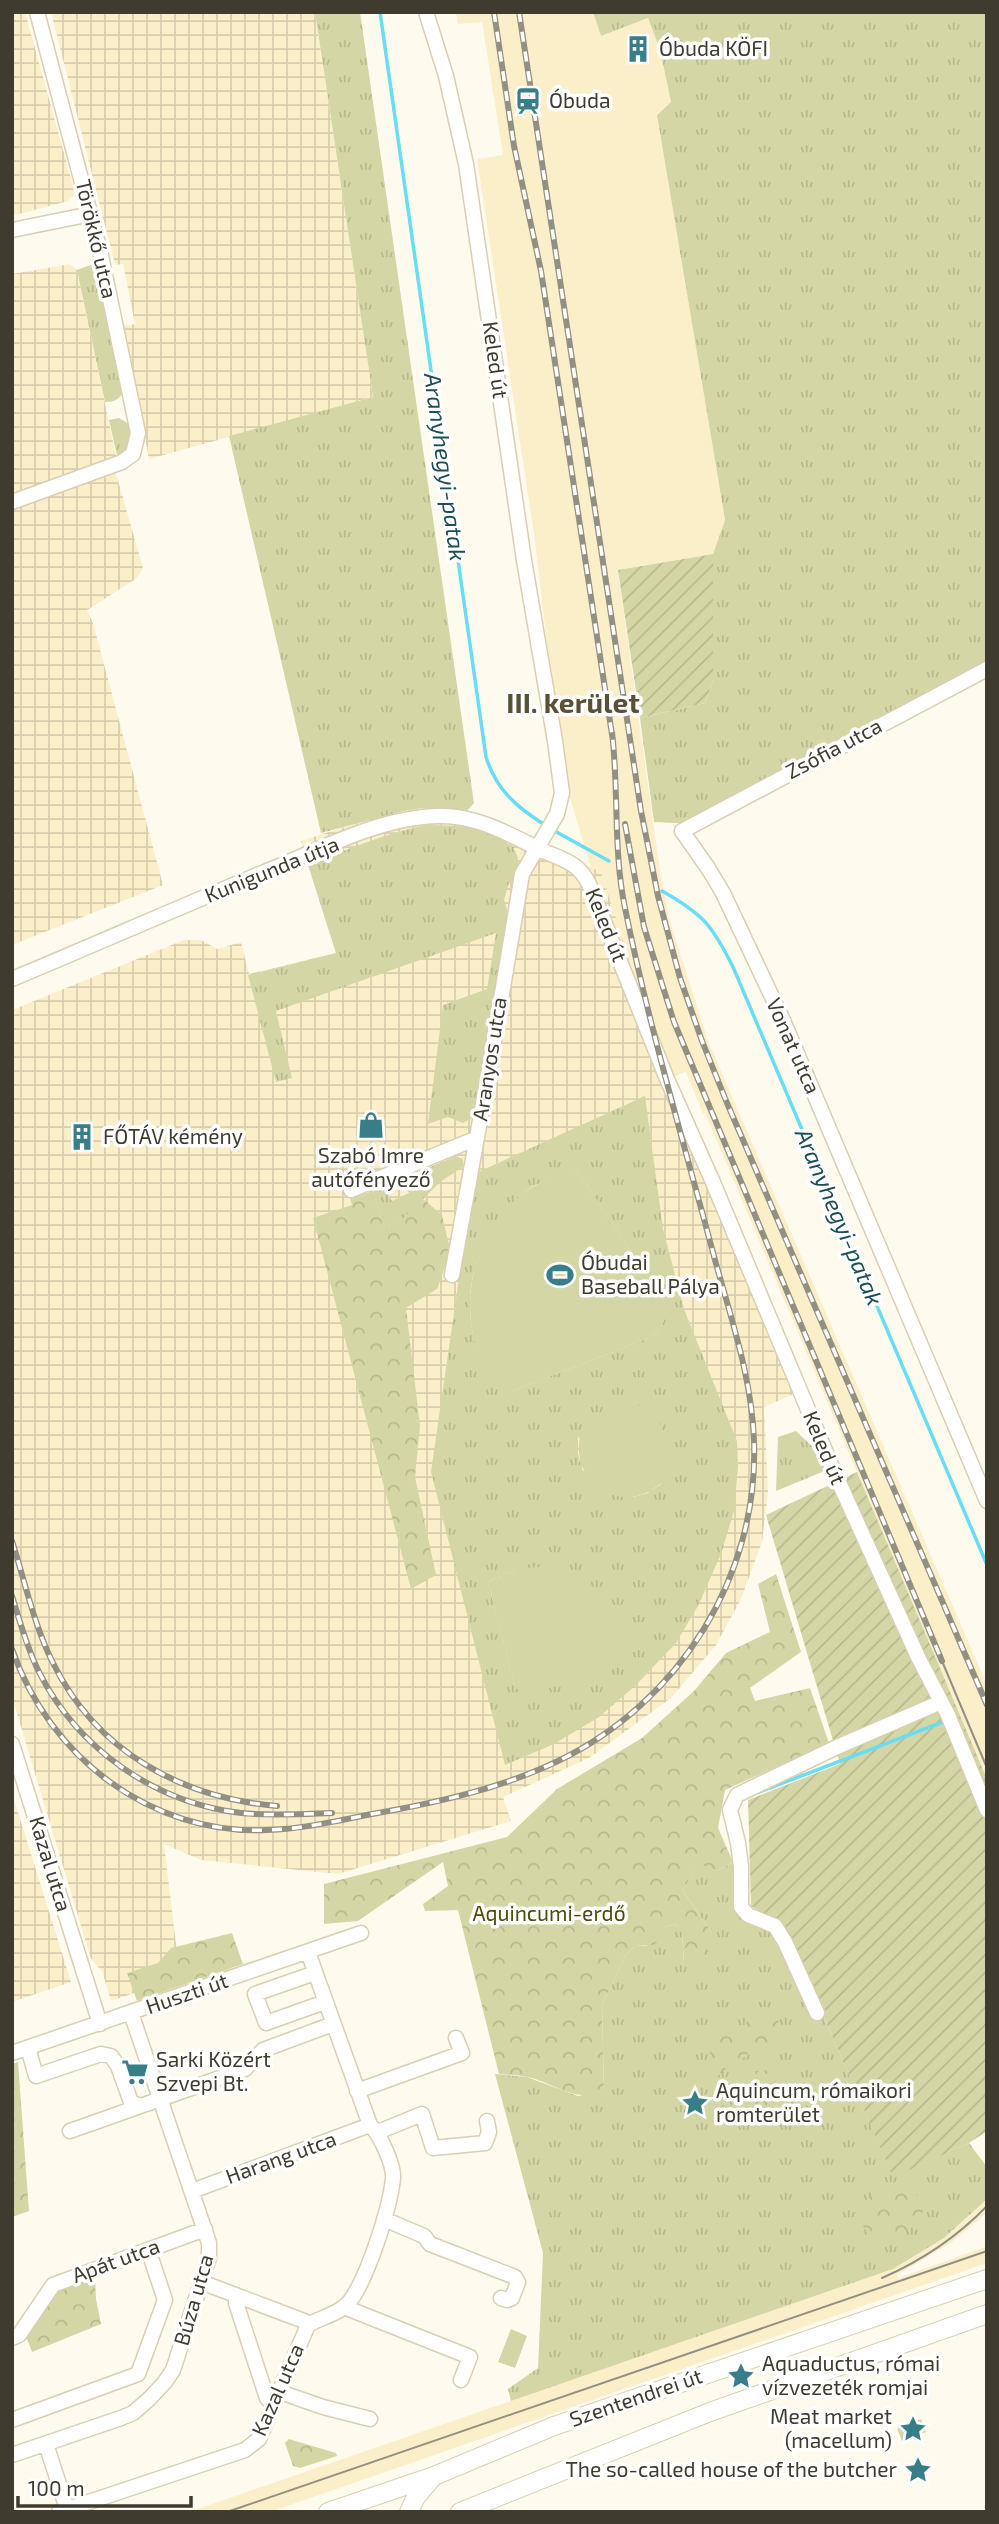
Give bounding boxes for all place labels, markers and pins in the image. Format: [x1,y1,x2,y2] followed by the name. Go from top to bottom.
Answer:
[623,34,653,64] building icon: Óbuda KÖFI
[659,35,768,60] place label: Óbuda KÖFI
[513,86,543,116] station icon: Óbuda
[549,87,611,112] place label: Óbuda
[356,1110,386,1140] shop icon: Szabó Imre autófényező
[67,1122,97,1152] building icon: FŐTÁV kémény
[103,1123,243,1148] place label: FŐTÁV kémény
[311,1142,431,1191] place label: Szabó Imre autófényező
[581,1249,720,1298] place label: Óbudai Baseball Pálya
[545,1260,575,1290] sports icon: Óbudai Baseball Pálya
[156,2046,271,2095] place label: Sarki Közért Szvepi Bt.
[120,2057,150,2087] supermarket icon: Sarki Közért Szvepi Bt.
[716,2077,912,2126] place label: Aquincum, rómaikori romterület
[680,2088,710,2118] place icon: Aquincum, rómaikori romterület
[762,2350,940,2400] place label: Aquaductus, római vízvezeték romjai
[726,2361,756,2391] place icon: Aquaductus, római vízvezeték romjai
[770,2403,892,2452] place label: Meat market (macellum)
[898,2414,928,2444] place icon: Meat market (macellum)
[903,2455,933,2485] place icon: The so-called house of the butcher
[566,2456,898,2481] place label: The so-called house of the butcher

